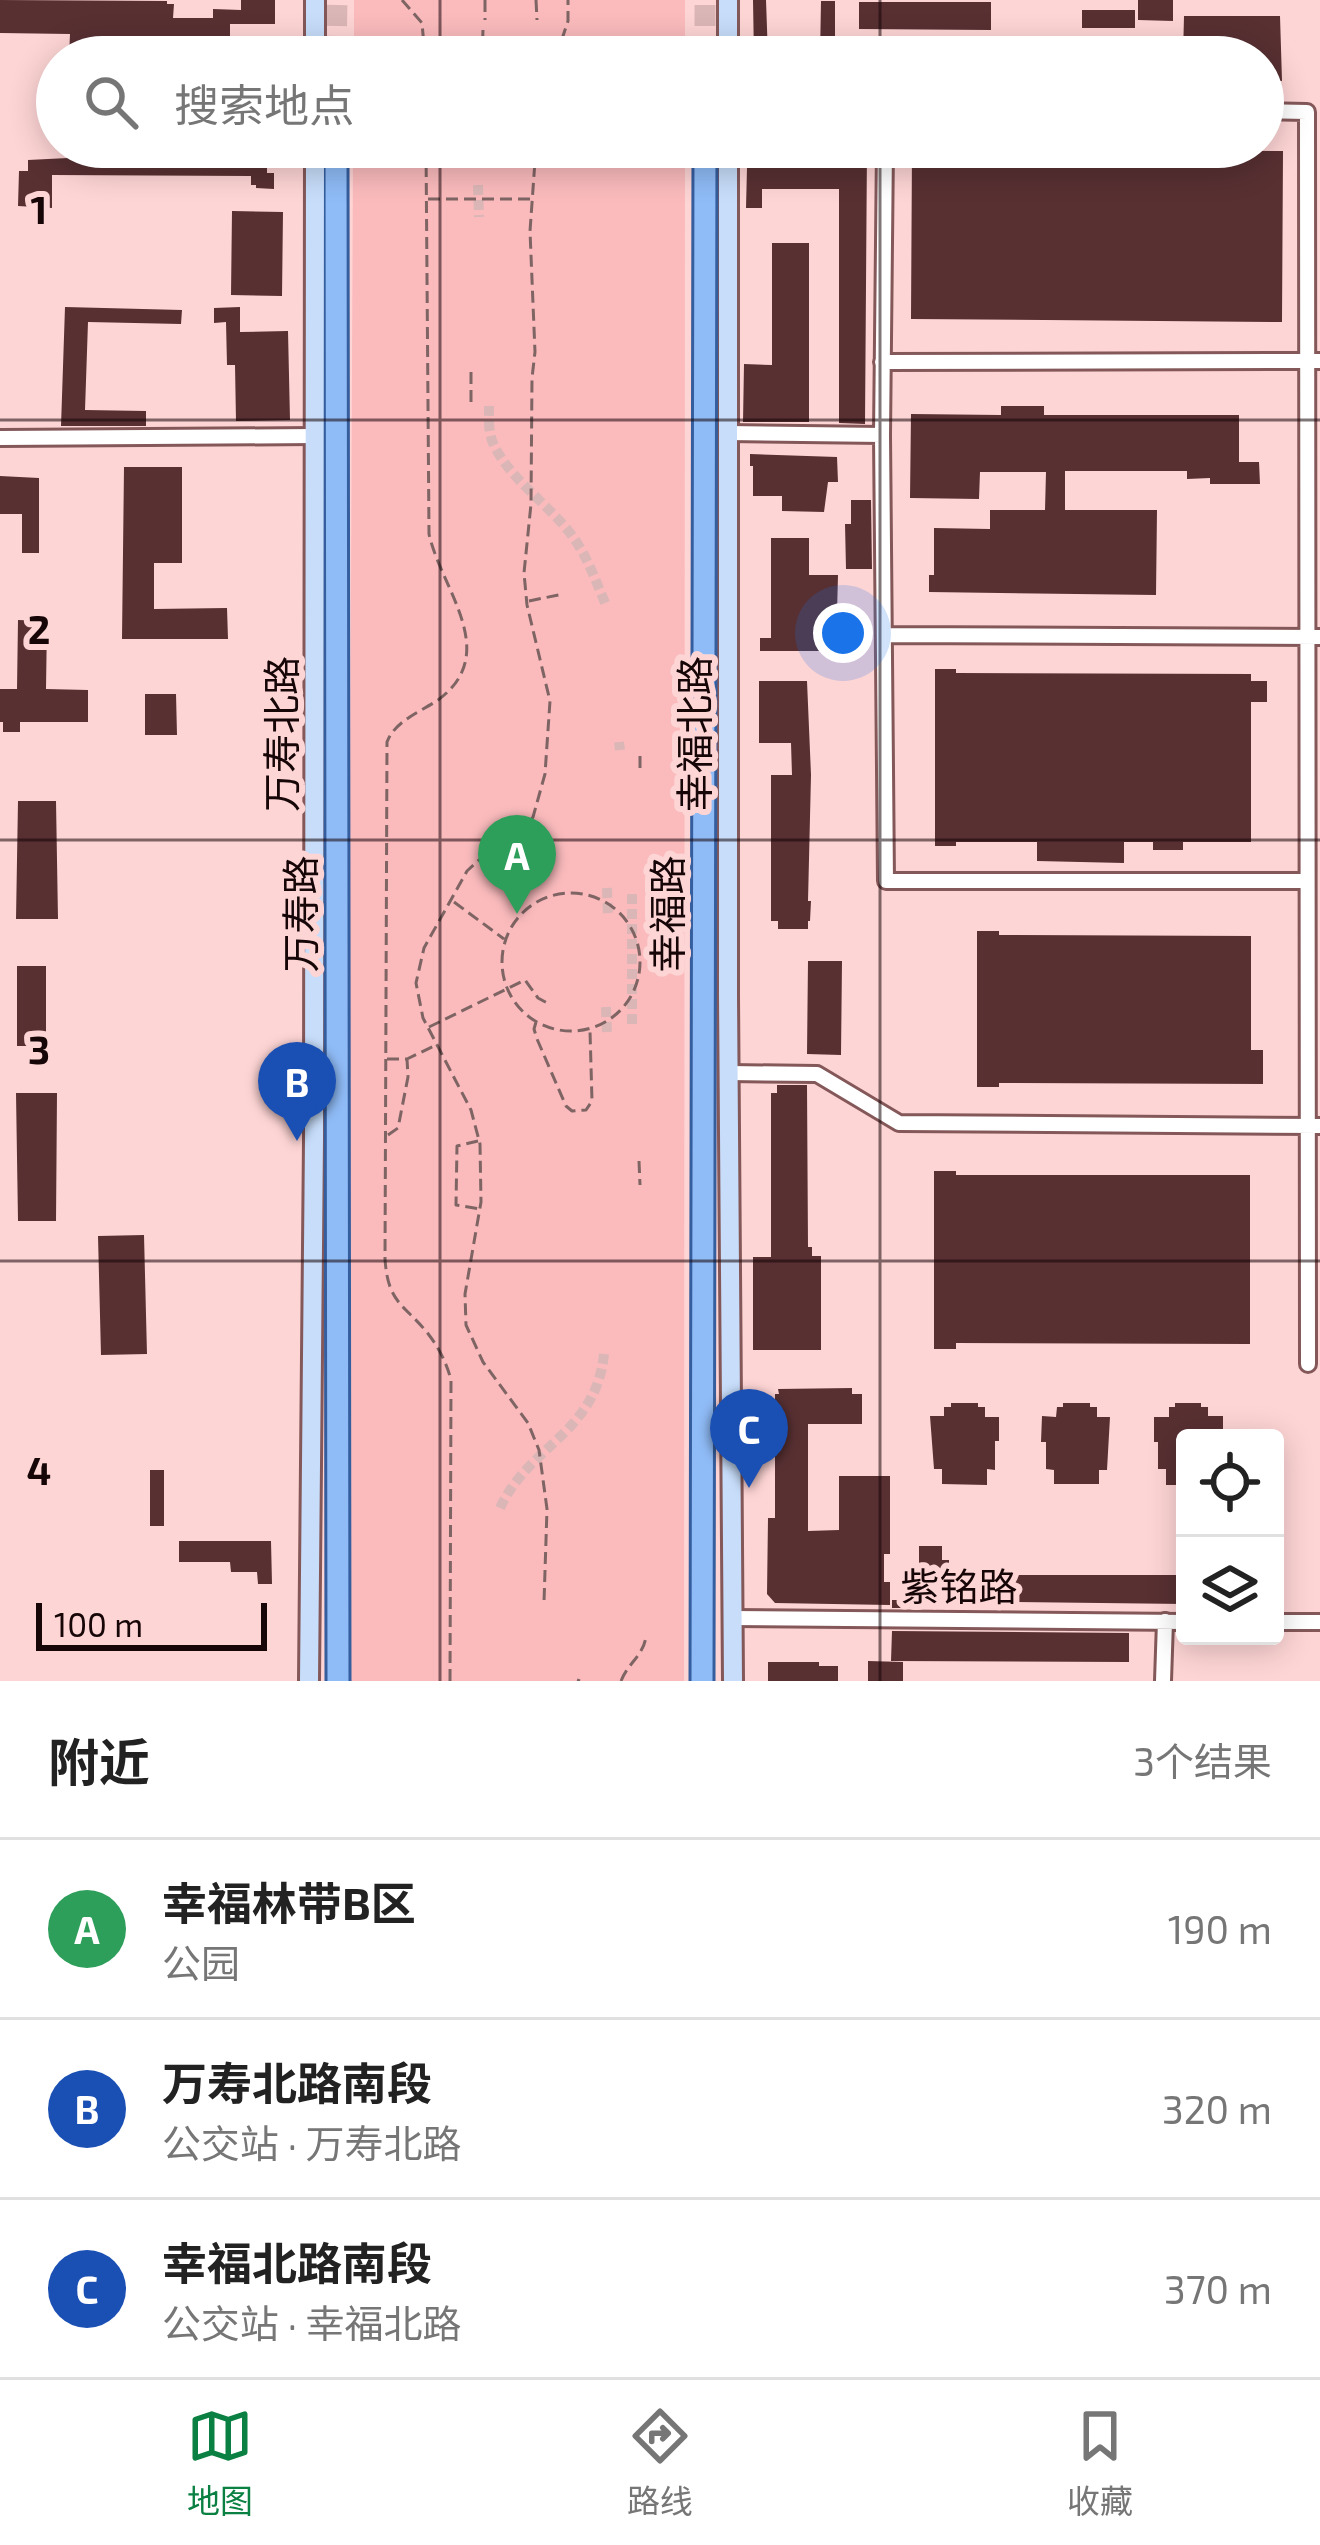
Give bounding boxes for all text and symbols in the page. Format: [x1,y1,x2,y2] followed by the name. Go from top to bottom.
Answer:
[36,36,1284,168] search box
[78,69,144,135] icon: search
[174,77,354,131] text: 搜索地点
[31,185,47,232] text: 1
[813,603,873,663] your location
[28,605,50,652] text: 2
[257,656,304,812] street label: 万寿北路
[670,656,717,812] street label: 幸福北路
[478,815,556,914] pin: A
[276,855,323,973] street label: 万寿路
[643,855,690,973] street label: 幸福路
[28,1025,50,1072] text: 3
[258,1042,336,1141] pin: B
[710,1389,788,1488] pin: C
[1176,1429,1284,1645] map controls
[1176,1429,1284,1537] button: locate
[27,1446,51,1493] text: 4
[1176,1537,1284,1645] button: layers
[900,1562,1018,1609] street label: 紫铭路
[36,1597,267,1650] scale bar
[54,1604,143,1644] text: 100 m
[48,1730,150,1791] text: 附近
[1133,1737,1272,1784] text: 3个结果
[162,1875,416,1929] text: 幸福林带B区
[74,1905,100,1952] text: A
[1168,1905,1272,1952] text: 190 m
[162,1939,240,1986] text: 公园
[162,2055,432,2109] text: 万寿北路南段
[75,2085,99,2132] text: B
[1162,2085,1272,2132] text: 320 m
[162,2119,462,2166] text: 公交站 · 万寿北路
[162,2235,432,2289] text: 幸福北路南段
[76,2265,98,2312] text: C
[1164,2265,1272,2312] text: 370 m
[162,2299,462,2346] text: 公交站 · 幸福北路
[187,2403,253,2523] tab: 地图
[627,2403,693,2523] tab: 路线
[1067,2403,1133,2523] tab: 收藏

